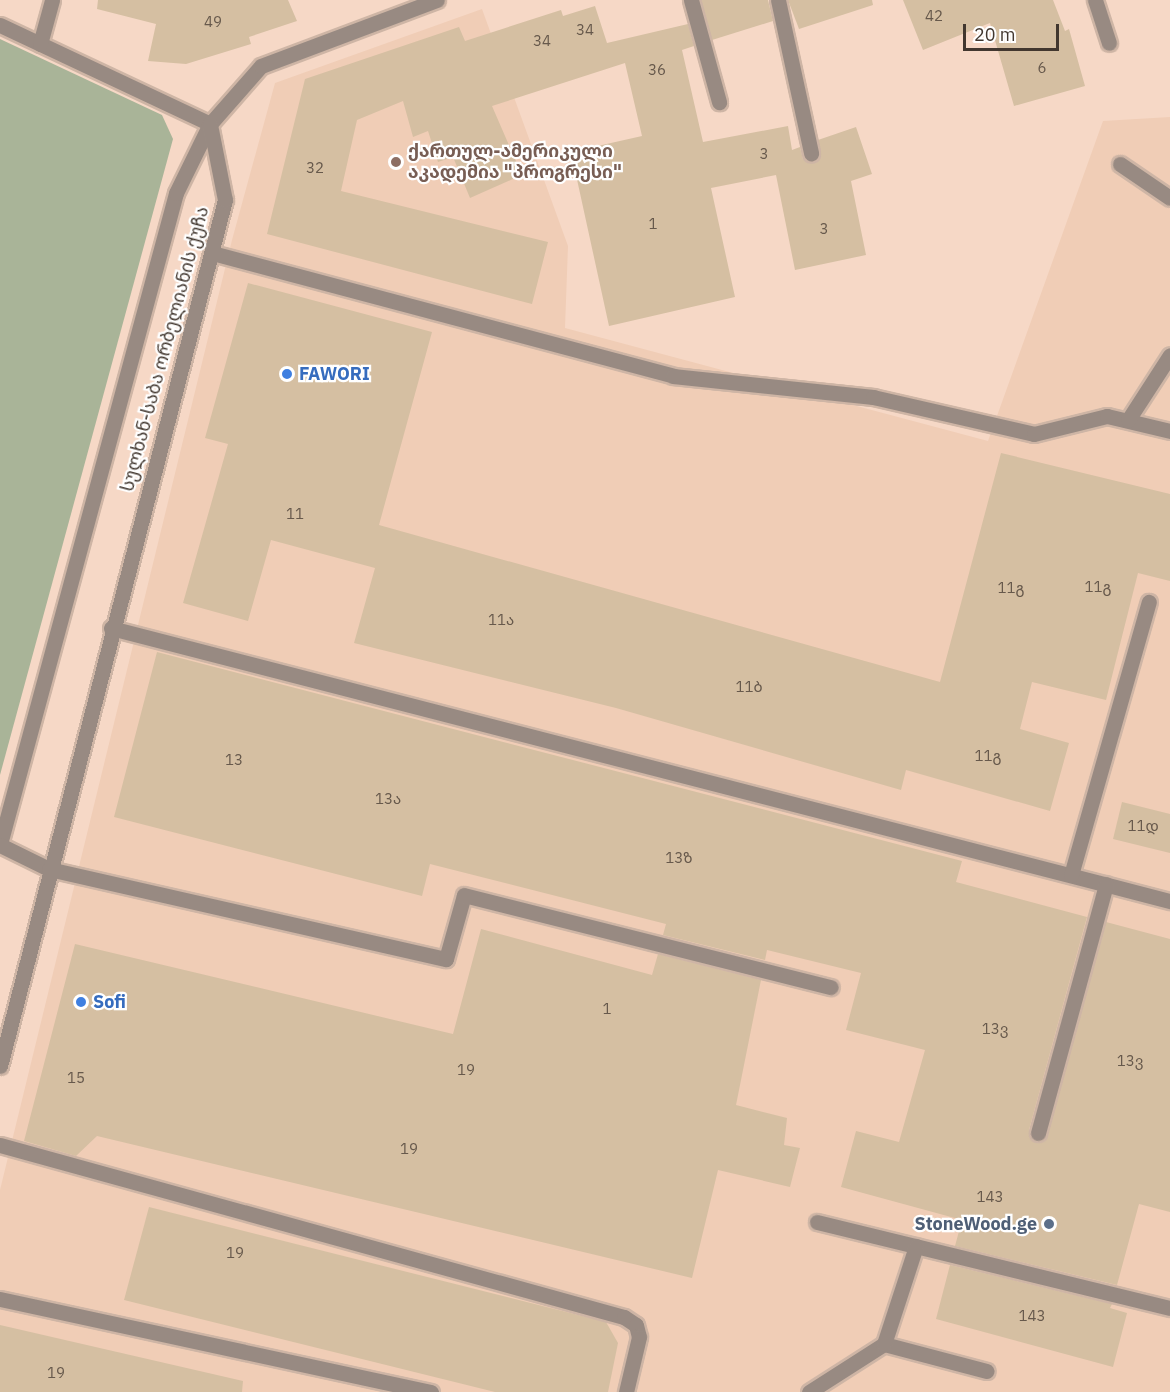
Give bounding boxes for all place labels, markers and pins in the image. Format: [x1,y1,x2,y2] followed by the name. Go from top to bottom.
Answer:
[408,141,622,184] place label: ქართულ-ამერიკული აკადემია "პროგრესი"
[389,155,403,169] marker: ქართულ-ამერიკული აკადემია "პროგრესი"
[299,363,370,385] place label: FAWORI
[280,367,294,381] marker: FAWORI
[93,991,126,1013] place label: Sofi
[74,995,88,1009] marker: Sofi
[915,1213,1037,1235] place label: StoneWood.ge
[1042,1217,1056,1231] marker: StoneWood.ge

